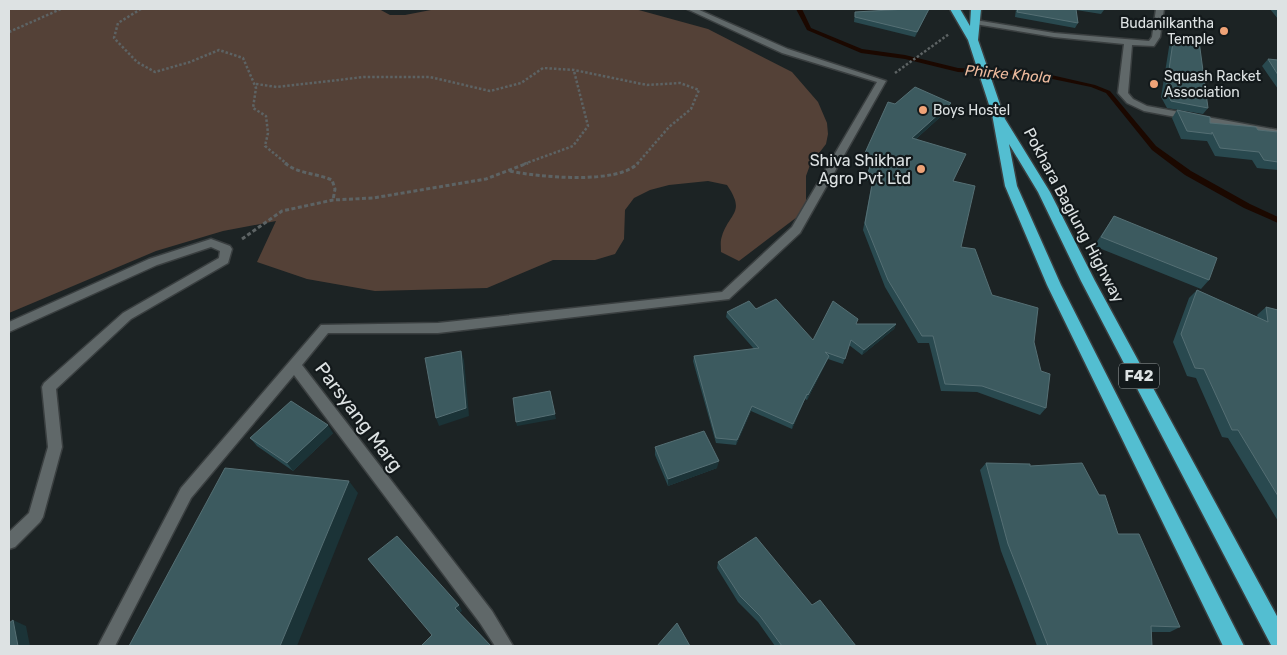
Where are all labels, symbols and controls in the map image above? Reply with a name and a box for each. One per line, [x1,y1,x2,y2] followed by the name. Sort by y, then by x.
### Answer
[1120,15,1214,48] place label: Budanilkantha Temple
[1218,25,1230,37] marker: Budanilkantha Temple
[964,61,1052,87] water label: Phirke Khola
[1164,68,1262,101] place label: Squash Racket Association
[1148,78,1160,90] marker: Squash Racket Association
[933,102,1010,119] place label: Boys Hostel
[917,104,929,116] marker: Boys Hostel
[1020,124,1128,306] street label: Pokhara Baglung Highway
[810,151,911,188] place label: Shiva Shikhar Agro Pvt Ltd
[915,163,927,175] marker: Shiva Shikhar Agro Pvt Ltd
[310,358,408,476] street label: Parsyang Marg
[1119,364,1159,388] road number: F42

